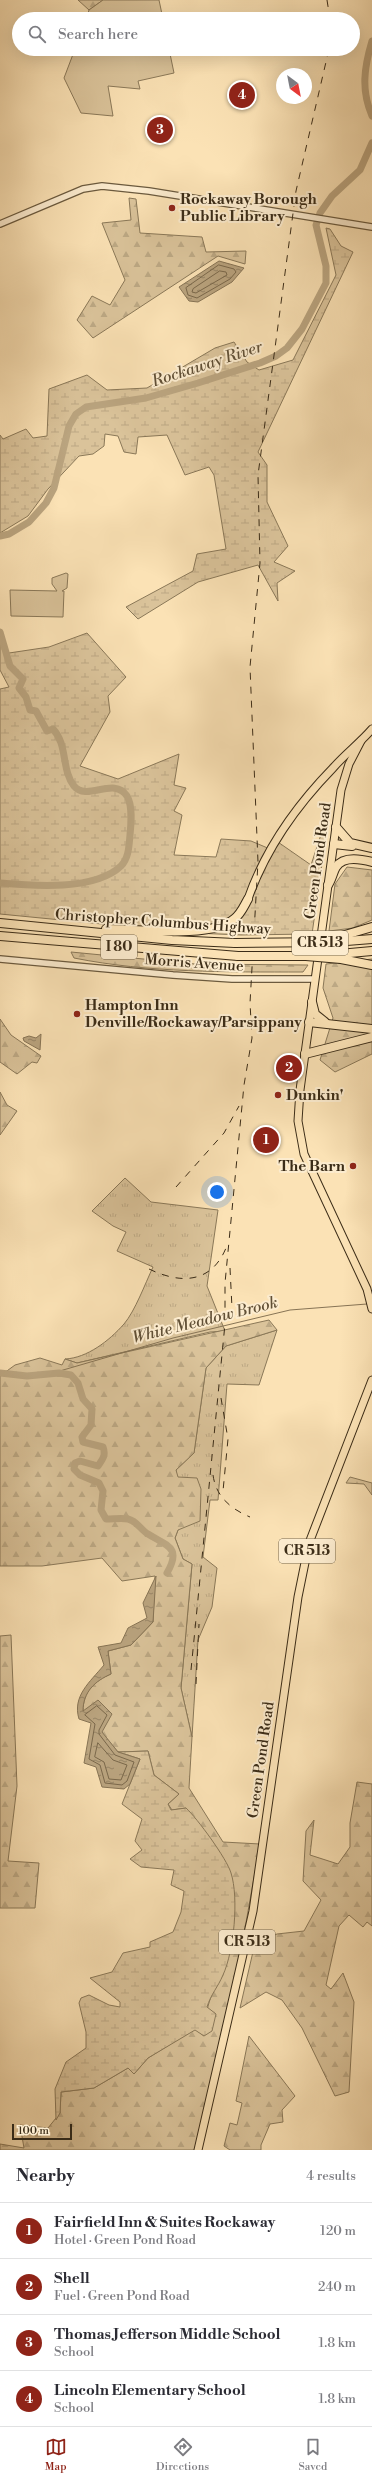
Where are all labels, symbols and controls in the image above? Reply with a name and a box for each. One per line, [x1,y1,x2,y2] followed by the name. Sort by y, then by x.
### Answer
[12,12,360,56] search box
[26,23,48,45] icon: search
[58,25,138,44] text: Search here
[276,68,312,104] north arrow
[229,80,255,110] pin: 4
[147,115,173,145] pin: 3
[180,190,317,226] place label: Rockaway Borough Public Library
[167,203,177,213] marker: Rockaway Borough Public Library
[148,336,266,392] water label: Rockaway River
[300,801,336,921] street label: Green Pond Road
[54,905,272,939] street label: Christopher Columbus Highway
[292,931,348,955] road number: CR 513
[101,935,137,959] road number: I 80
[144,950,244,976] street label: Morris Avenue
[85,996,302,1032] place label: Hampton Inn Denville/Rockaway/Parsippany
[72,1009,82,1019] marker: Hampton Inn Denville/Rockaway/Parsippany
[276,1053,302,1083] pin: 2
[286,1086,344,1105] place label: Dunkin'
[273,1090,283,1100] marker: Dunkin'
[253,1125,279,1155] pin: 1
[278,1157,346,1176] place label: The Barn
[348,1161,358,1171] marker: The Barn
[207,1182,227,1202] your location
[130,1292,280,1348] water label: White Meadow Brook
[279,1539,335,1563] road number: CR 513
[243,1700,279,1820] street label: Green Pond Road
[219,1930,275,1954] road number: CR 513
[12,2122,72,2141] scale bar
[18,2124,49,2138] text: 100 m
[16,2165,75,2187] text: Nearby
[306,2168,356,2184] text: 4 results
[54,2213,275,2232] text: Fairfield Inn & Suites Rockaway
[26,2223,32,2239] text: 1
[320,2223,356,2239] text: 120 m
[54,2232,196,2248] text: Hotel · Green Pond Road
[54,2269,90,2288] text: Shell
[25,2279,33,2295] text: 2
[318,2279,356,2295] text: 240 m
[54,2288,190,2304] text: Fuel · Green Pond Road
[54,2325,281,2344] text: Thomas Jefferson Middle School
[25,2335,33,2351] text: 3
[318,2335,356,2351] text: 1.8 km
[54,2344,94,2360] text: School
[54,2381,246,2400] text: Lincoln Elementary School
[25,2391,33,2407] text: 4
[318,2391,356,2407] text: 1.8 km
[54,2400,94,2416] text: School
[45,2436,67,2474] tab: Map
[156,2436,209,2474] tab: Directions
[298,2436,327,2474] tab: Saved

